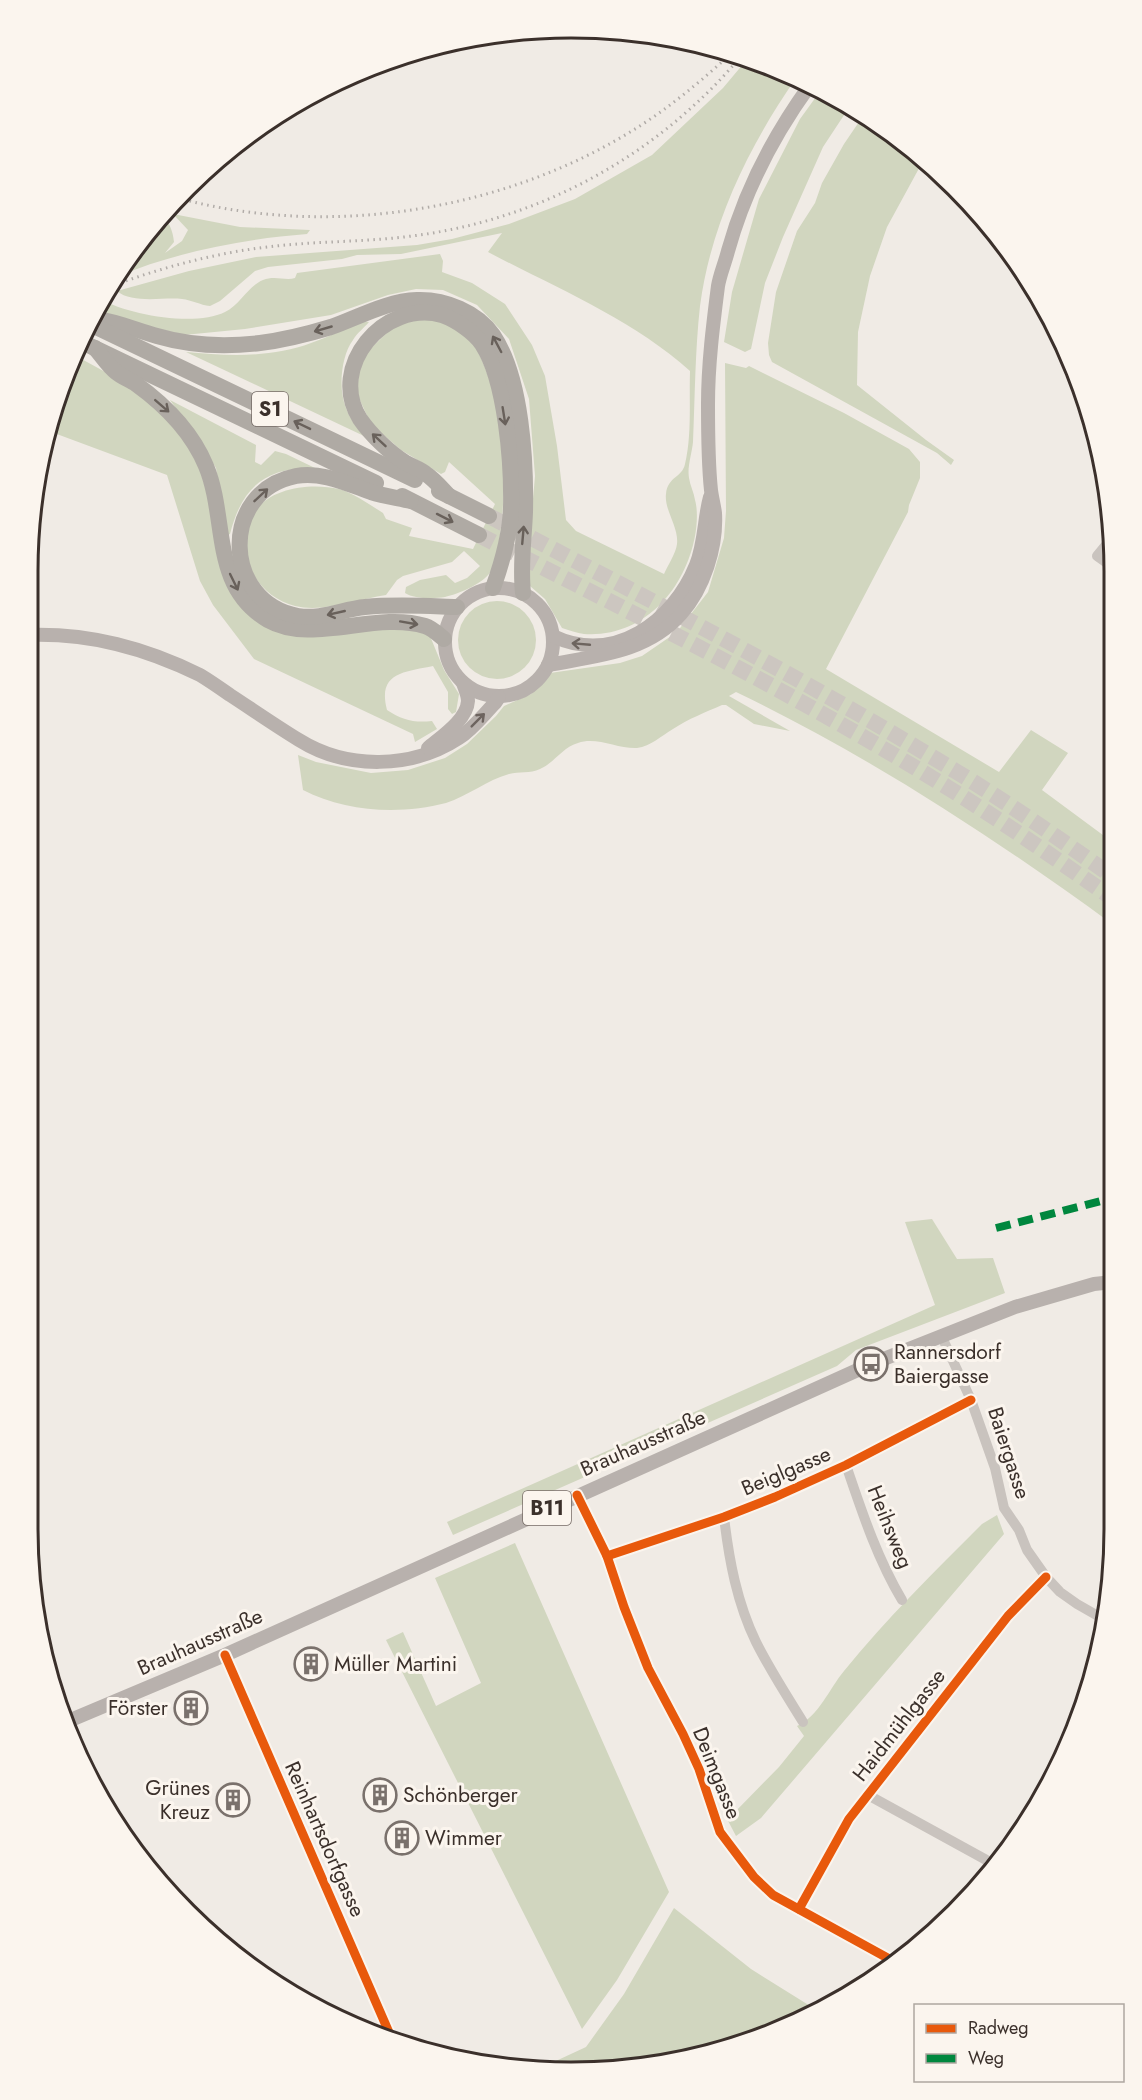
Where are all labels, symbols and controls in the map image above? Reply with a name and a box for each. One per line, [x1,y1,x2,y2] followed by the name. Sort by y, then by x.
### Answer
[314,324,333,335] one-way arrow
[491,335,502,353] one-way arrow
[252,392,288,426] road number: S1
[154,399,169,413] one-way arrow
[499,405,510,425] one-way arrow
[293,418,311,430] one-way arrow
[372,433,387,447] one-way arrow
[253,489,268,503] one-way arrow
[436,512,454,524] one-way arrow
[518,525,529,545] one-way arrow
[228,573,240,590] one-way arrow
[327,608,346,620] one-way arrow
[398,618,418,629] one-way arrow
[571,638,591,649] one-way arrow
[471,712,486,727] one-way arrow
[894,1337,1002,1391] place label: Rannersdorf Baiergasse
[853,1346,889,1382] bus stop icon: Rannersdorf Baiergasse
[576,1402,711,1484] street label: Brauhausstraße
[980,1403,1038,1503] street label: Baiergasse
[737,1439,836,1503] street label: Beiglgasse
[860,1481,920,1573] street label: Heihsweg
[523,1491,571,1525] road number: B11
[133,1601,268,1683] street label: Brauhausstraße
[293,1646,329,1682] building icon: Müller Martini
[334,1649,457,1679] place label: Müller Martini
[845,1662,953,1788] street label: Haidmühlgasse
[173,1690,209,1726] building icon: Förster
[108,1693,169,1723] place label: Förster
[685,1723,749,1824] street label: Deimgasse
[277,1756,373,1922] street label: Reinhartsdorfgasse
[145,1773,210,1827] place label: Grünes Kreuz
[362,1777,398,1813] building icon: Schönberger
[403,1780,519,1810] place label: Schönberger
[215,1782,251,1818] building icon: Grünes Kreuz
[384,1820,420,1856] building icon: Wimmer
[425,1823,503,1853] place label: Wimmer
[914,2004,1124,2082] legend
[968,2015,1029,2041] text: Radweg
[968,2045,1004,2071] text: Weg

